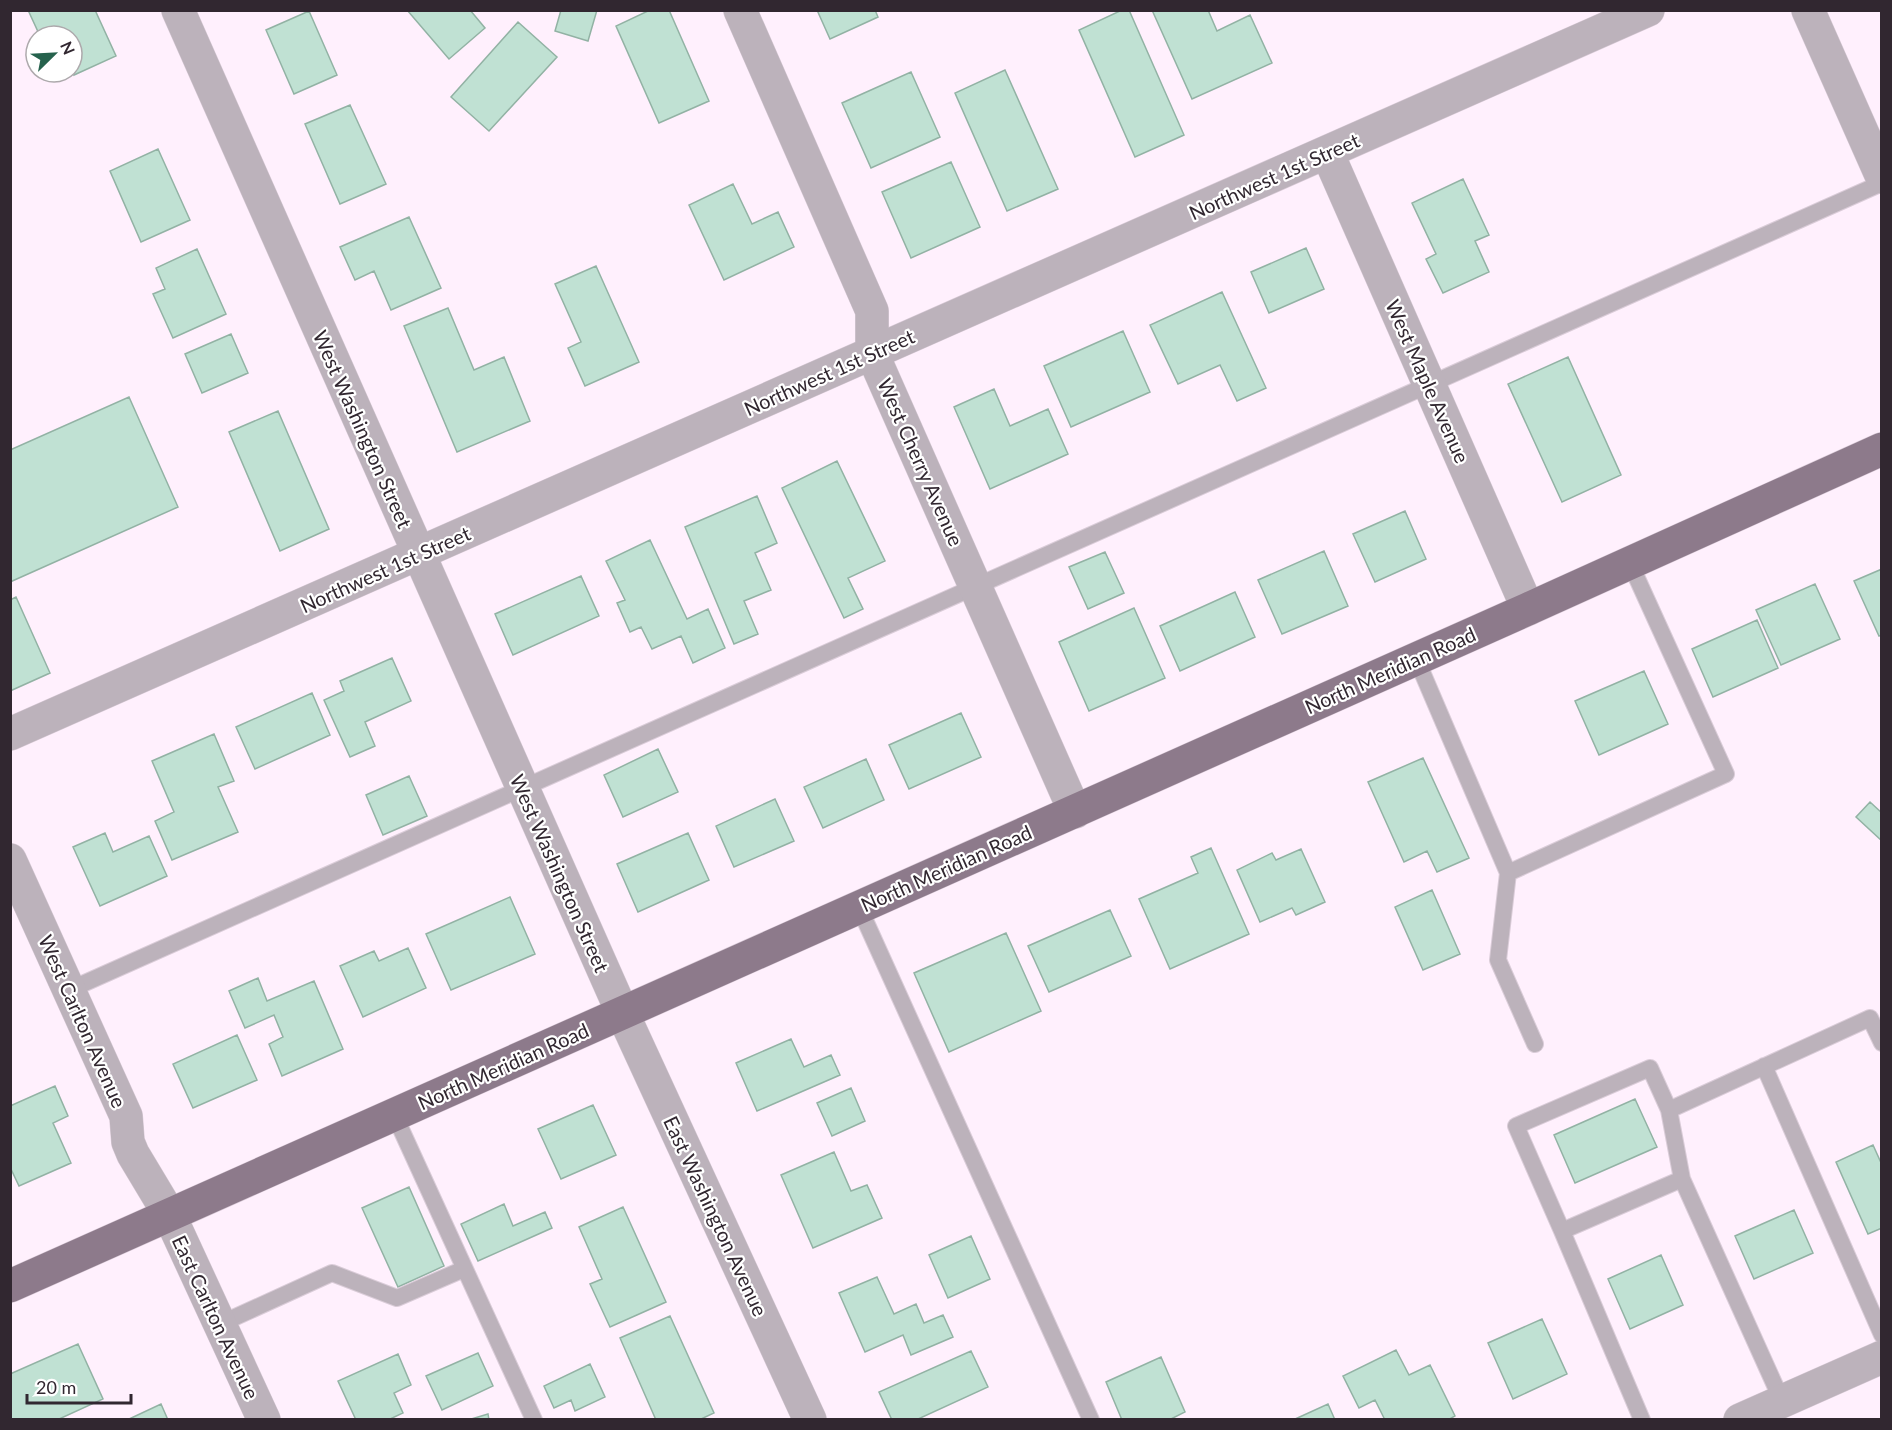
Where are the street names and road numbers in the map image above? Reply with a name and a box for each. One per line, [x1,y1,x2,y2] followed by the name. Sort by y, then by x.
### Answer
[1185,128,1363,224] street label: Northwest 1st Street
[1381,296,1475,466] street label: West Maple Avenue
[740,324,918,420] street label: Northwest 1st Street
[309,326,417,532] street label: West Washington Street
[873,374,969,550] street label: West Cherry Avenue
[296,521,474,617] street label: Northwest 1st Street
[1301,622,1479,718] street label: North Meridian Road
[506,770,614,976] street label: West Washington Street
[857,820,1035,916] street label: North Meridian Road
[34,931,132,1111] street label: West Carlton Avenue
[414,1018,592,1114] street label: North Meridian Road
[659,1112,773,1320] street label: East Washington Avenue
[168,1231,264,1403] street label: East Carlton Avenue

